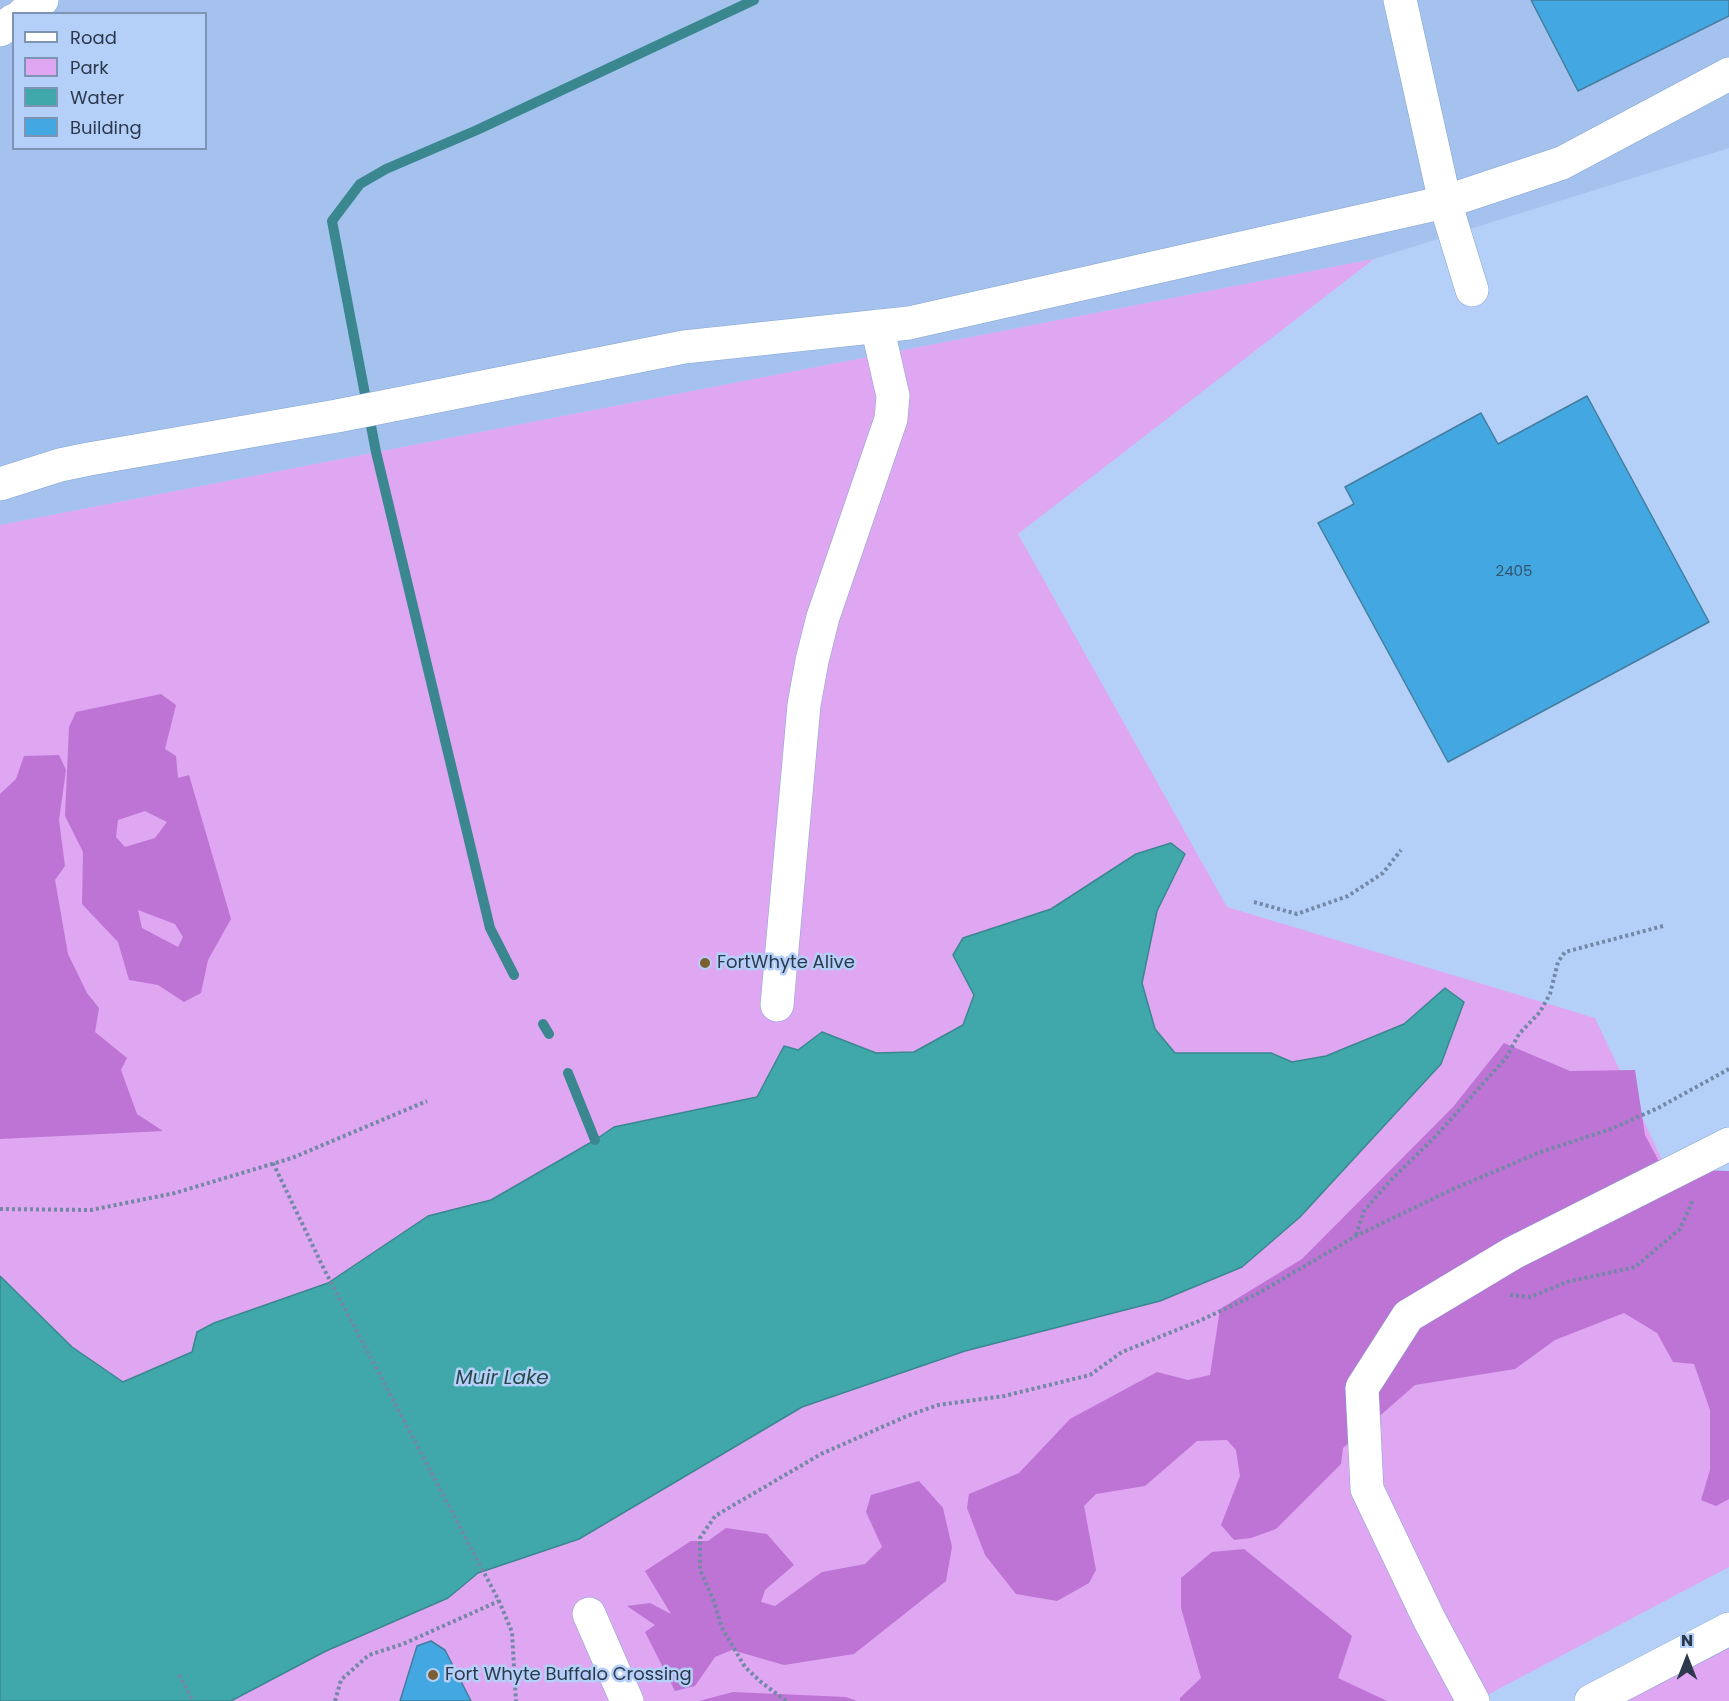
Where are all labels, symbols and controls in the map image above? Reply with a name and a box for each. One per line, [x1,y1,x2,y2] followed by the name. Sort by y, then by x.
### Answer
[12,12,207,150] legend
[70,25,117,50] text: Road
[70,55,109,80] text: Park
[70,85,124,110] text: Water
[70,115,142,140] text: Building
[1496,563,1532,581] house number: 2405
[717,952,855,974] place label: FortWhyte Alive
[698,956,712,970] marker: FortWhyte Alive
[455,1367,549,1391] water label: Muir Lake
[1657,1629,1717,1689] north arrow
[1681,1629,1693,1652] text: N
[445,1664,692,1686] place label: Fort Whyte Buffalo Crossing
[426,1668,440,1682] marker: Fort Whyte Buffalo Crossing

